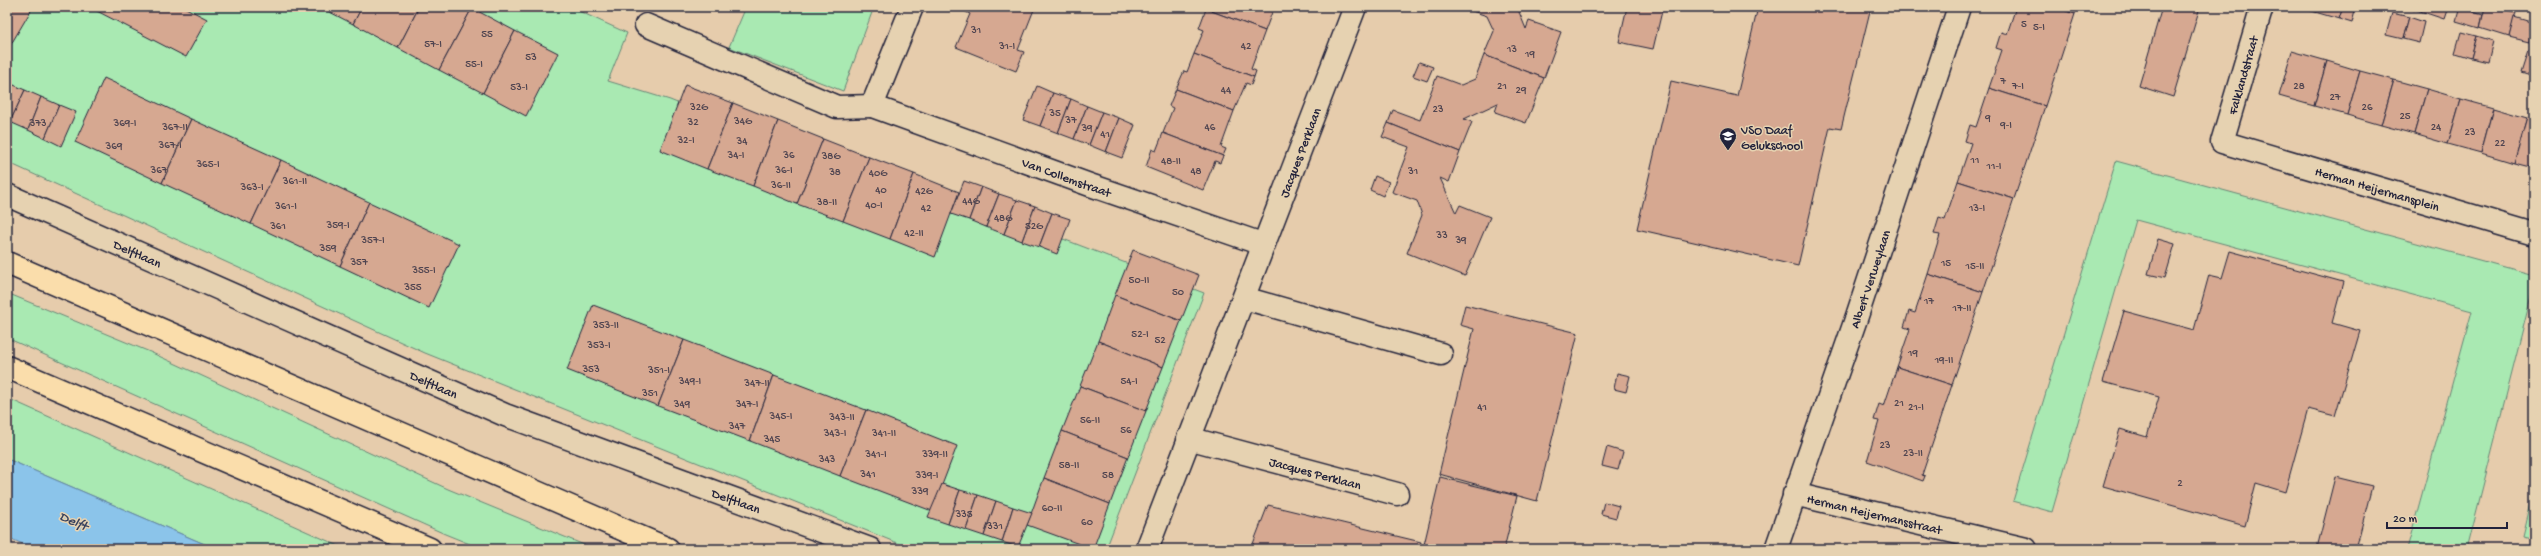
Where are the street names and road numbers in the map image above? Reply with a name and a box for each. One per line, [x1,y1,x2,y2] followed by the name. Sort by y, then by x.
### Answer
[2226,33,2263,118] street label: Falklandstraat
[1278,105,1326,200] street label: Jacques Perklaan
[1018,156,1114,202] street label: Van Collemstraat
[2313,165,2442,216] street label: Herman Heijermansplein
[1848,228,1895,331] street label: Albert Verweylaan
[110,238,164,273] street label: Delftlaan
[406,368,460,403] street label: Delftlaan
[1267,455,1363,494] street label: Jacques Perklaan
[708,486,763,518] street label: Delftlaan
[1805,492,1945,539] street label: Herman Heijermansstraat

